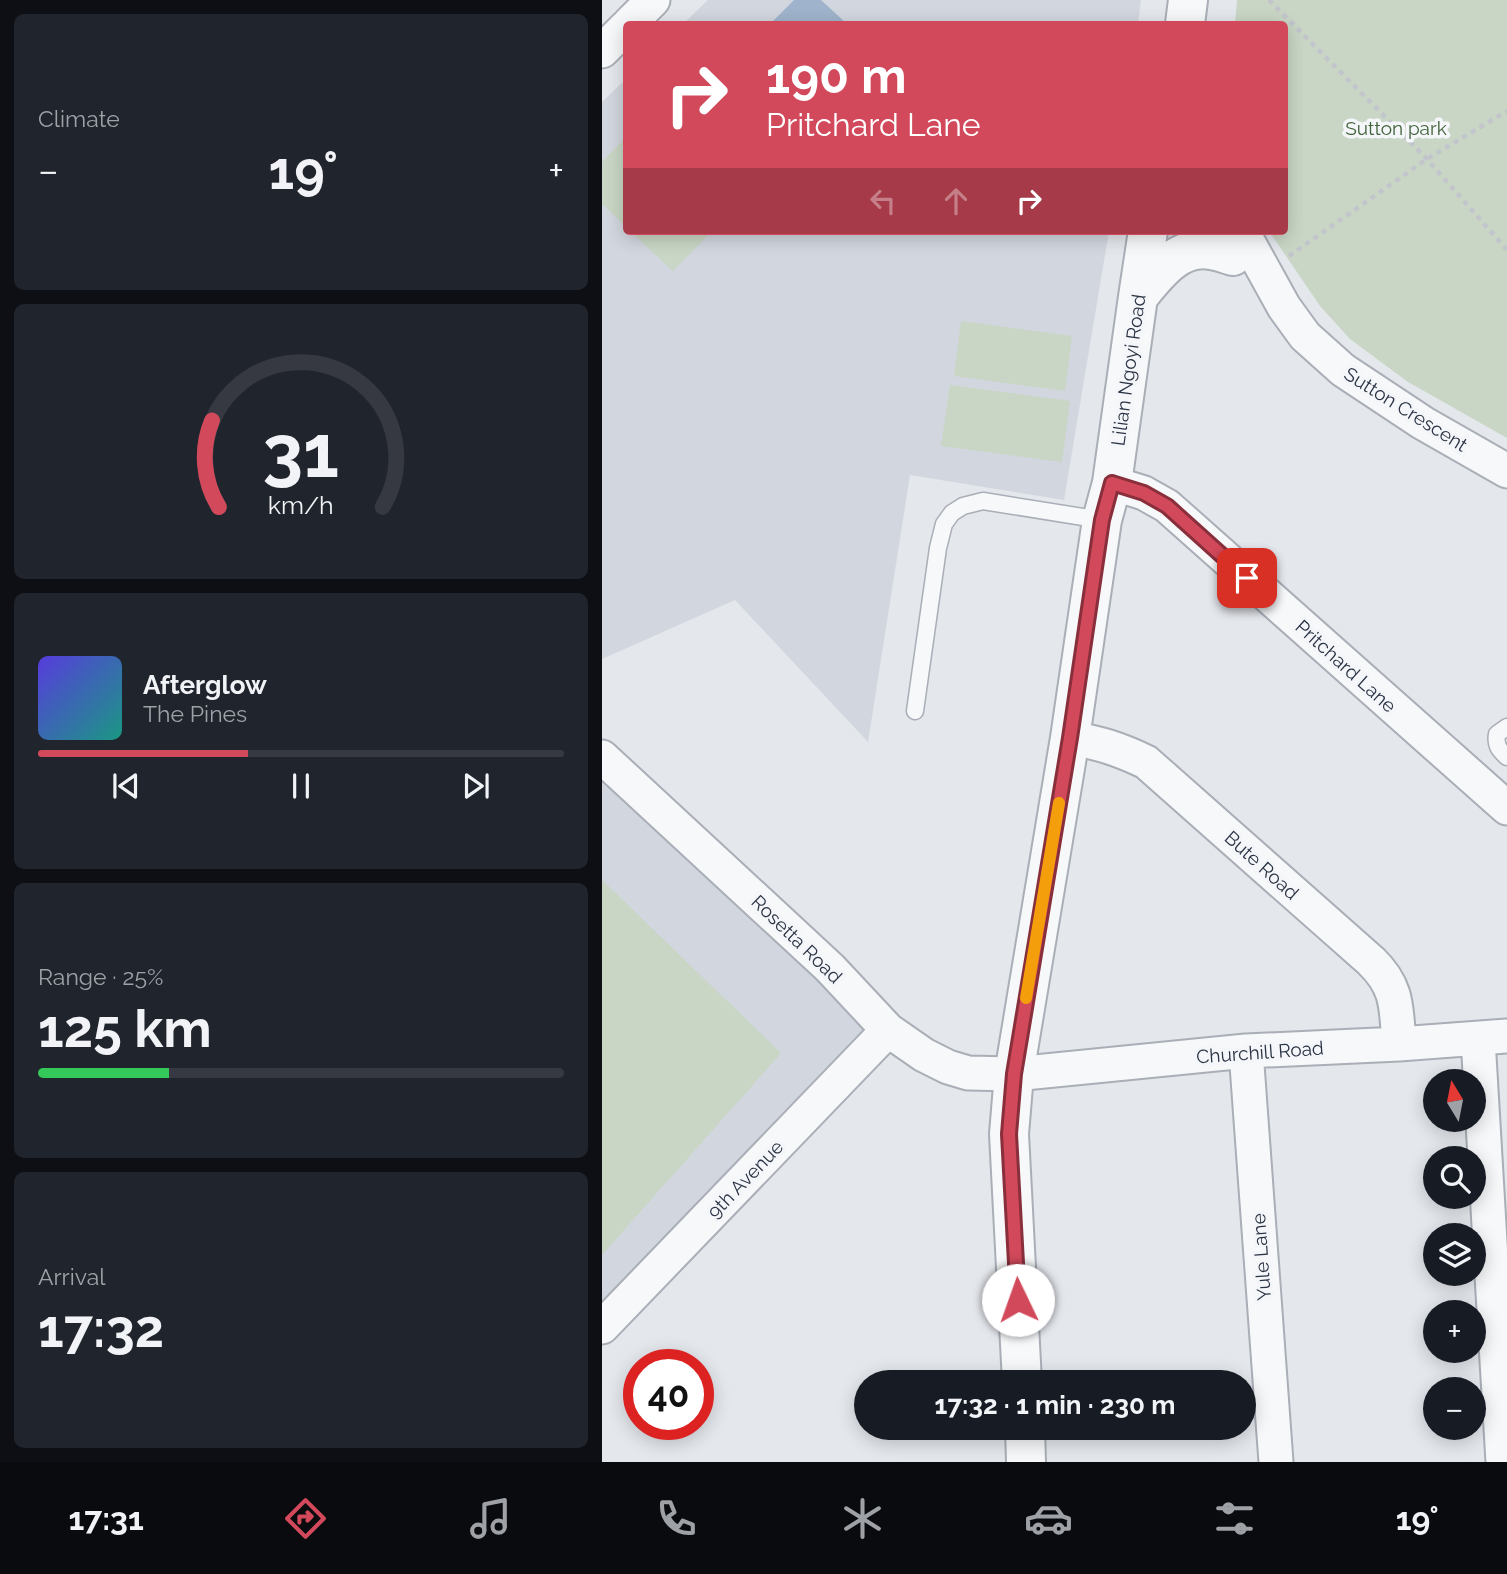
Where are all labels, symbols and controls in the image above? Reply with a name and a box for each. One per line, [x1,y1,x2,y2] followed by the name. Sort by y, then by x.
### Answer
[766,47,907,104] text: 190 m
[651,49,742,140] icon: right
[38,105,120,132] text: Climate
[766,106,981,143] text: Pritchard Lane
[1345,117,1447,139] park label: Sutton park
[269,140,338,201] text: 19°
[38,148,58,193] text: −
[548,148,564,193] text: +
[864,182,902,220] icon: left
[937,182,975,220] icon: ahead
[1010,182,1048,220] icon: right
[1106,293,1150,447] street label: Lilian Ngoyi Road
[1340,362,1472,456] street label: Sutton Crescent
[263,410,339,495] text: 31
[268,490,334,520] text: km/h
[1217,548,1277,608] pin
[1228,559,1266,597] icon: arrive
[1291,615,1401,717] street label: Pritchard Lane
[143,670,267,700] text: Afterglow
[143,700,247,727] text: The Pines
[107,767,145,805] icon: previous
[282,767,320,805] icon: pause
[457,767,495,805] icon: next
[1221,826,1303,904] street label: Bute Road
[747,890,847,988] street label: Rosetta Road
[38,963,164,990] text: Range · 25%
[38,998,212,1059] text: 125 km
[1196,1037,1324,1067] street label: Churchill Road
[1423,1069,1486,1132] north arrow
[1423,1069,1486,1440] map controls
[703,1136,787,1222] street label: 9th Avenue
[1423,1146,1486,1209] button: search
[1247,1213,1275,1301] street label: Yule Lane
[1423,1223,1486,1286] button: layers
[38,1263,105,1290] text: Arrival
[981,1263,1055,1337] position arrow
[38,1298,164,1359] text: 17:32
[1423,1300,1486,1363] button: +
[623,1349,714,1440] speed limit sign: 40
[1423,1377,1486,1440] button: −
[935,1390,1175,1420] text: 17:32 · 1 min · 230 m
[281,1494,330,1543] icon: directions
[466,1494,515,1543] icon: music
[652,1494,701,1543] icon: phone
[838,1494,887,1543] icon: climate
[1024,1494,1073,1543] icon: car
[1210,1494,1259,1543] icon: filters
[68,1500,144,1537] text: 17:31
[1396,1500,1439,1537] text: 19°

